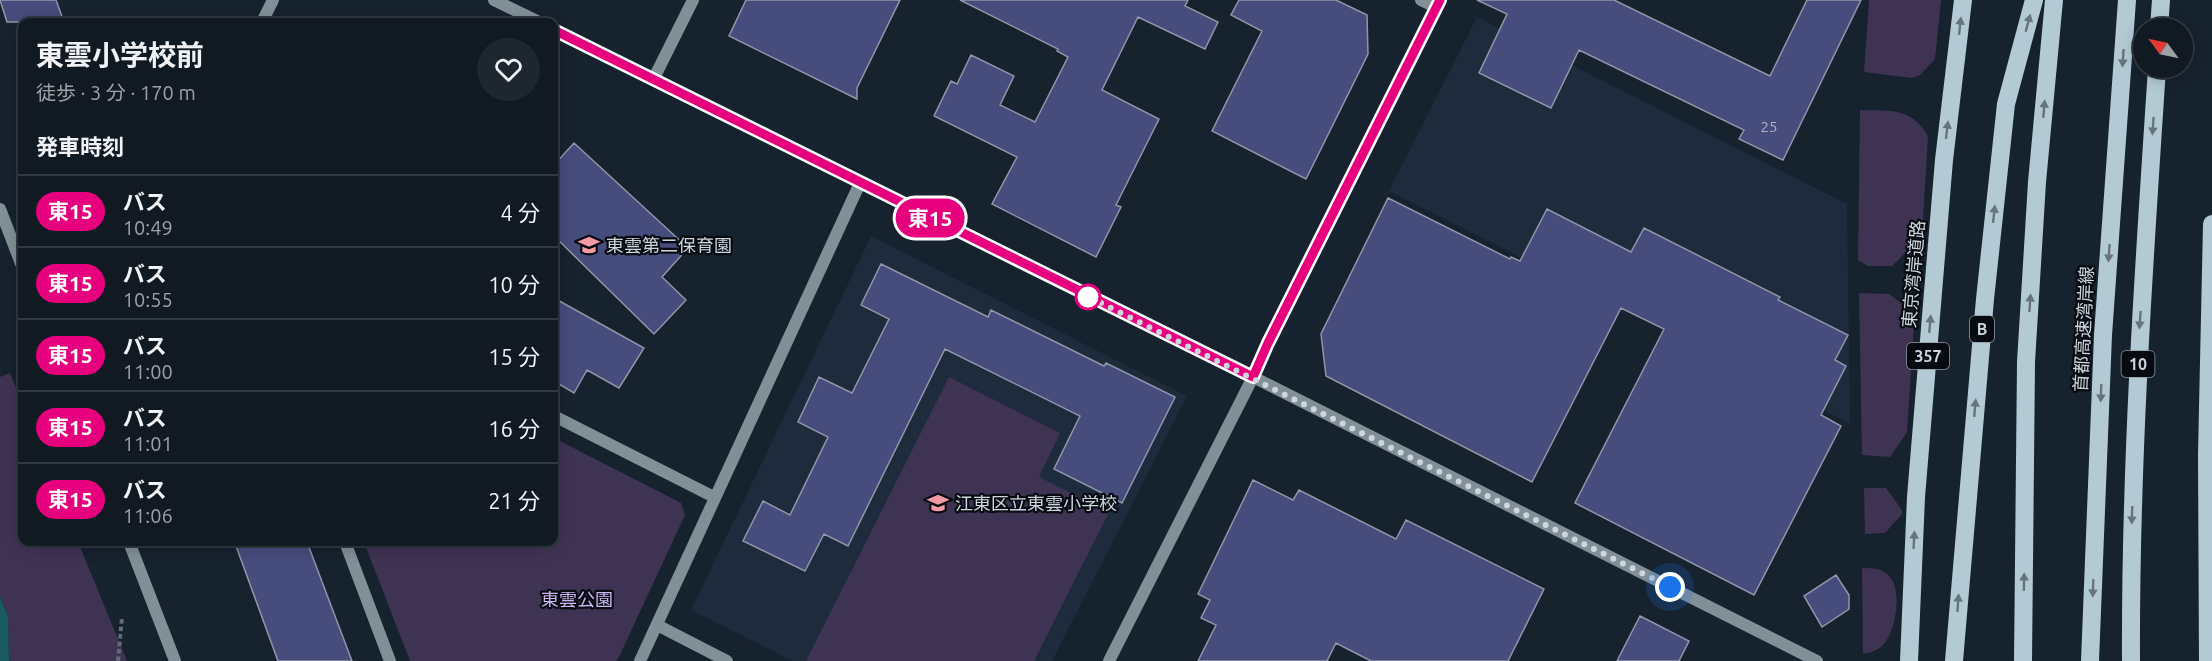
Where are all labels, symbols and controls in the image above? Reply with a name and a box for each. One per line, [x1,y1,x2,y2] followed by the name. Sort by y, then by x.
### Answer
[2023,14,2033,32] one-way arrow
[1955,17,1965,36] one-way arrow
[2133,18,2193,78] north arrow
[2133,18,2193,78] map controls
[477,38,540,101] button: heart
[36,39,204,70] text: 東雲小学校前
[2118,49,2128,68] one-way arrow
[36,81,196,104] text: 徒歩 · 3 分 · 170 m
[2039,99,2049,118] one-way arrow
[2148,116,2157,135] one-way arrow
[1761,118,1777,135] house number: 25
[1943,120,1952,139] one-way arrow
[36,134,124,159] text: 発車時刻
[123,189,167,214] text: バス
[896,198,964,238] line badge: 東15
[48,199,93,223] text: 東15
[501,200,540,225] text: 4 分
[1989,205,1999,224] one-way arrow
[908,206,952,230] text: 東15
[123,216,173,239] text: 10:49
[1898,219,1928,329] street label: 東京湾岸道路
[577,233,601,257] school or university icon: 東雲第二保育園
[606,235,732,255] place label: 東雲第二保育園
[2104,243,2114,262] one-way arrow
[123,261,167,286] text: バス
[2070,266,2096,392] street label: 首都高速湾岸線
[48,271,93,295] text: 東15
[488,272,540,297] text: 10 分
[1075,284,1101,310] unlabelled marker
[123,288,173,311] text: 10:55
[2025,294,2035,313] one-way arrow
[2135,311,2145,330] one-way arrow
[1925,315,1935,334] one-way arrow
[1970,316,1994,342] road number: B
[123,333,167,358] text: バス
[48,343,93,367] text: 東15
[1907,343,1949,369] road number: 357
[488,344,540,369] text: 15 分
[2122,351,2154,377] road number: 10
[123,360,173,383] text: 11:00
[2096,384,2105,403] one-way arrow
[1970,399,1980,418] one-way arrow
[123,405,167,430] text: バス
[48,415,93,439] text: 東15
[488,416,540,441] text: 16 分
[123,432,173,455] text: 11:01
[123,477,167,502] text: バス
[48,487,93,511] text: 東15
[488,488,540,513] text: 21 分
[926,491,950,515] school or university icon: 江東区立東雲小学校
[955,493,1117,513] place label: 江東区立東雲小学校
[123,504,173,527] text: 11:06
[2128,506,2137,525] one-way arrow
[1910,530,1919,549] one-way arrow
[1655,572,1685,602] your location
[2019,572,2029,591] one-way arrow
[2088,579,2097,598] one-way arrow
[541,589,613,609] park label: 東雲公園
[1953,593,1963,612] one-way arrow

